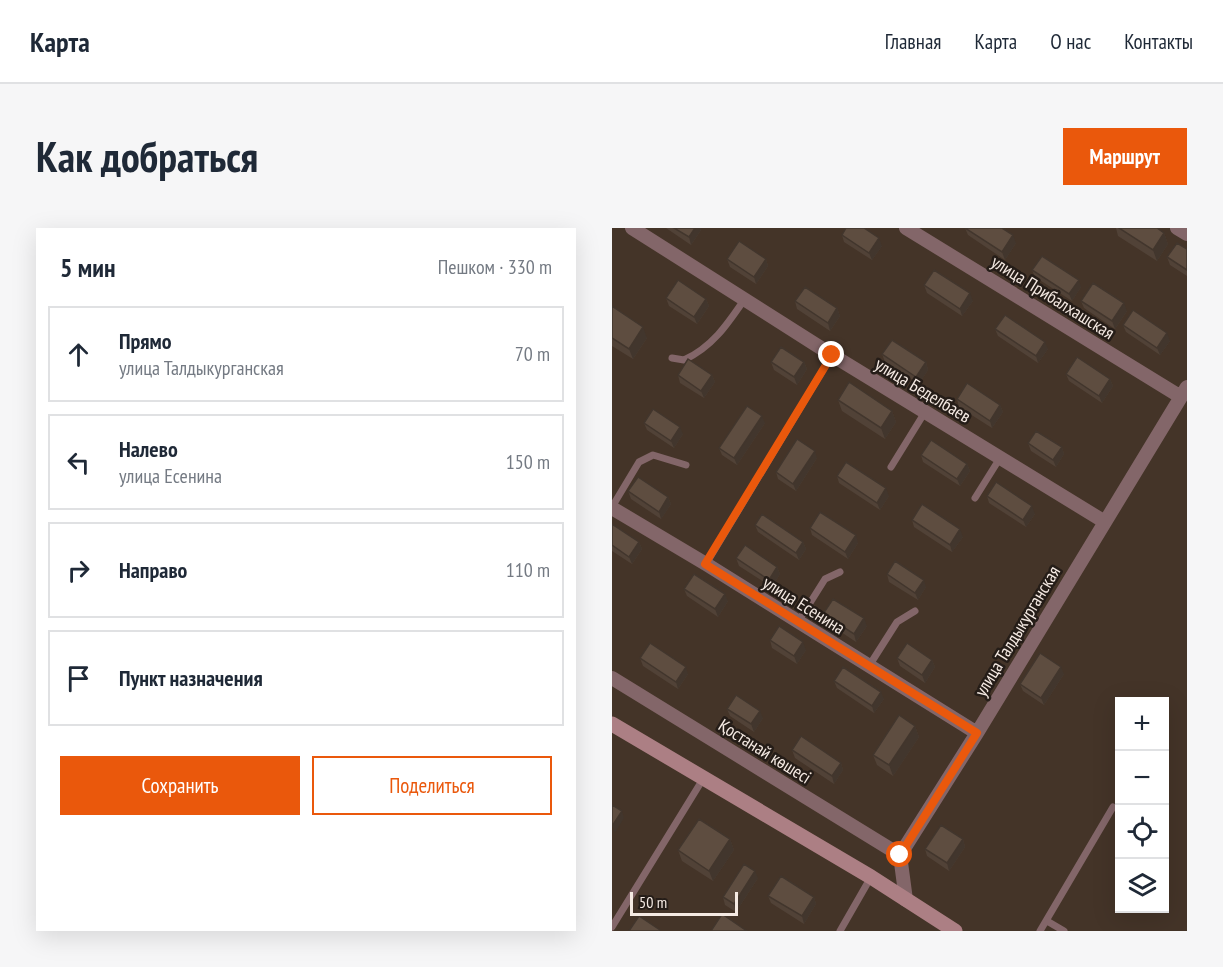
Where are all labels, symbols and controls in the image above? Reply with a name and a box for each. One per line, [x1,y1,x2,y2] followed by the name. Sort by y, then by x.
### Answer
[30,23,90,60] text: Карта
[885,28,941,55] text: Главная
[974,28,1017,55] text: Карта
[1050,28,1091,55] text: О нас
[1124,28,1193,55] text: Контакты
[1063,128,1187,185] button: Маршрут
[36,129,258,184] text: Как добраться
[987,250,1119,344] street label: улица Прибалхашская
[60,251,115,284] text: 5 мин
[438,254,552,280] text: Пешком · 330 m
[119,327,172,355] text: Прямо
[62,338,95,371] icon: ahead
[515,341,550,367] text: 70 m
[818,341,844,367] route end
[871,352,975,428] street label: улица Беделбаев
[119,355,284,381] text: улица Талдыкурганская
[119,435,178,463] text: Налево
[62,446,95,479] icon: left
[506,449,550,475] text: 150 m
[119,463,222,489] text: улица Есенина
[62,554,95,587] icon: right
[119,556,187,584] text: Направо
[506,557,550,583] text: 110 m
[969,562,1065,700] street label: улица Талдыкурганская
[759,571,849,639] street label: улица Есенина
[62,662,95,695] icon: arrive
[119,664,263,692] text: Пункт назначения
[1115,697,1169,913] map controls
[1115,697,1169,751] button: +
[714,713,816,789] street label: Қостанай көшесі
[1115,751,1169,805] button: −
[60,756,300,815] button: Сохранить
[312,756,552,815] button: Поделиться
[1115,805,1169,859] button: locate
[886,841,912,867] route start
[1115,859,1169,913] button: layers
[630,889,738,916] scale bar
[639,892,667,912] text: 50 m

